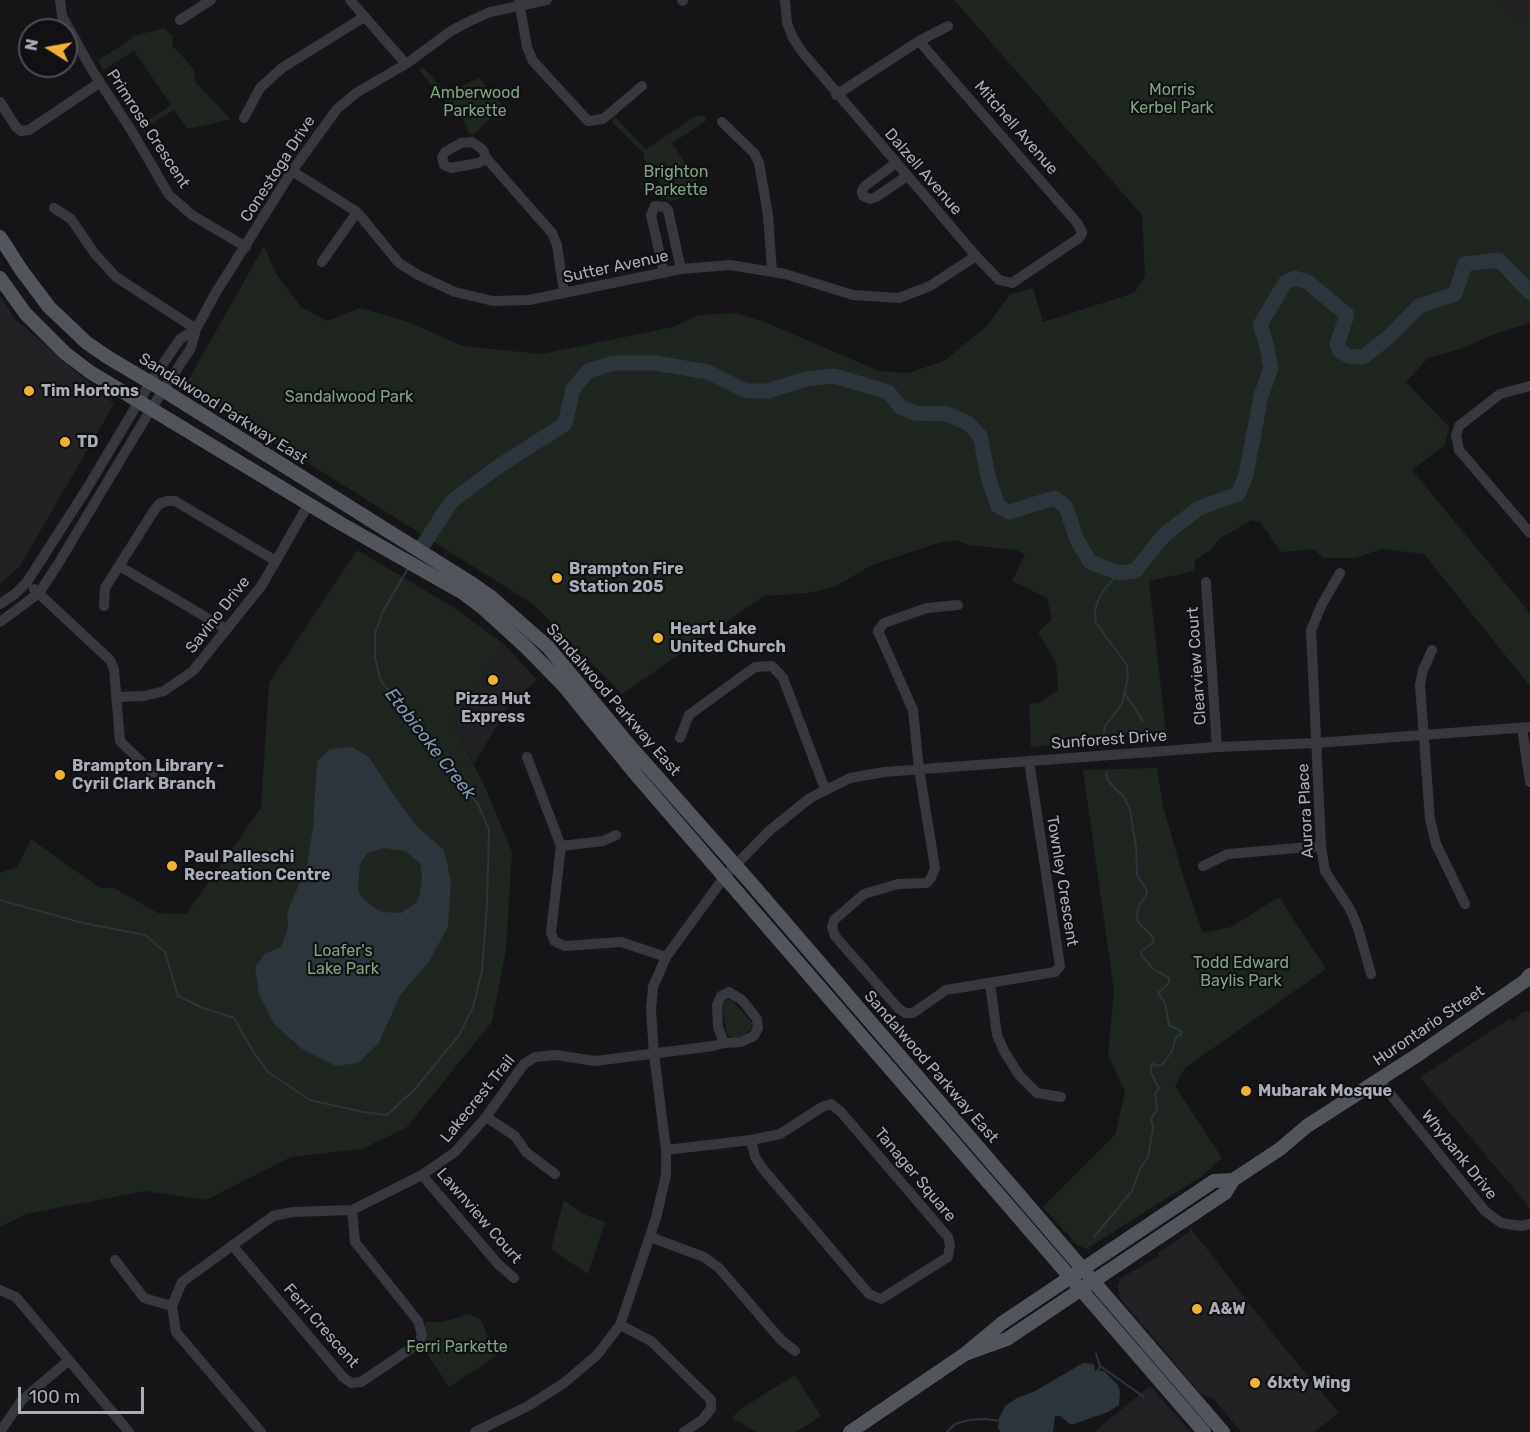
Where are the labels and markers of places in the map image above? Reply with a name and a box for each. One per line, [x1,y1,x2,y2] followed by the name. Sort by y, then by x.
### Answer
[41,381,139,401] place label: Tim Hortons
[22,384,36,398] marker: Tim Hortons
[77,432,99,452] place label: TD
[58,435,72,449] marker: TD
[569,559,684,597] place label: Brampton Fire Station 205
[550,571,564,585] marker: Brampton Fire Station 205
[670,619,786,657] place label: Heart Lake United Church
[651,631,665,645] marker: Heart Lake United Church
[486,673,500,687] marker: Pizza Hut Express
[455,689,531,727] place label: Pizza Hut Express
[72,756,224,794] place label: Brampton Library - Cyril Clark Branch
[53,768,67,782] marker: Brampton Library - Cyril Clark Branch
[184,847,331,885] place label: Paul Palleschi Recreation Centre
[165,859,179,873] marker: Paul Palleschi Recreation Centre
[1258,1081,1392,1101] place label: Mubarak Mosque
[1239,1084,1253,1098] marker: Mubarak Mosque
[1209,1299,1246,1319] place label: A&W
[1190,1302,1204,1316] marker: A&W
[1267,1373,1351,1393] place label: 6Ixty Wing
[1248,1376,1262,1390] marker: 6Ixty Wing

